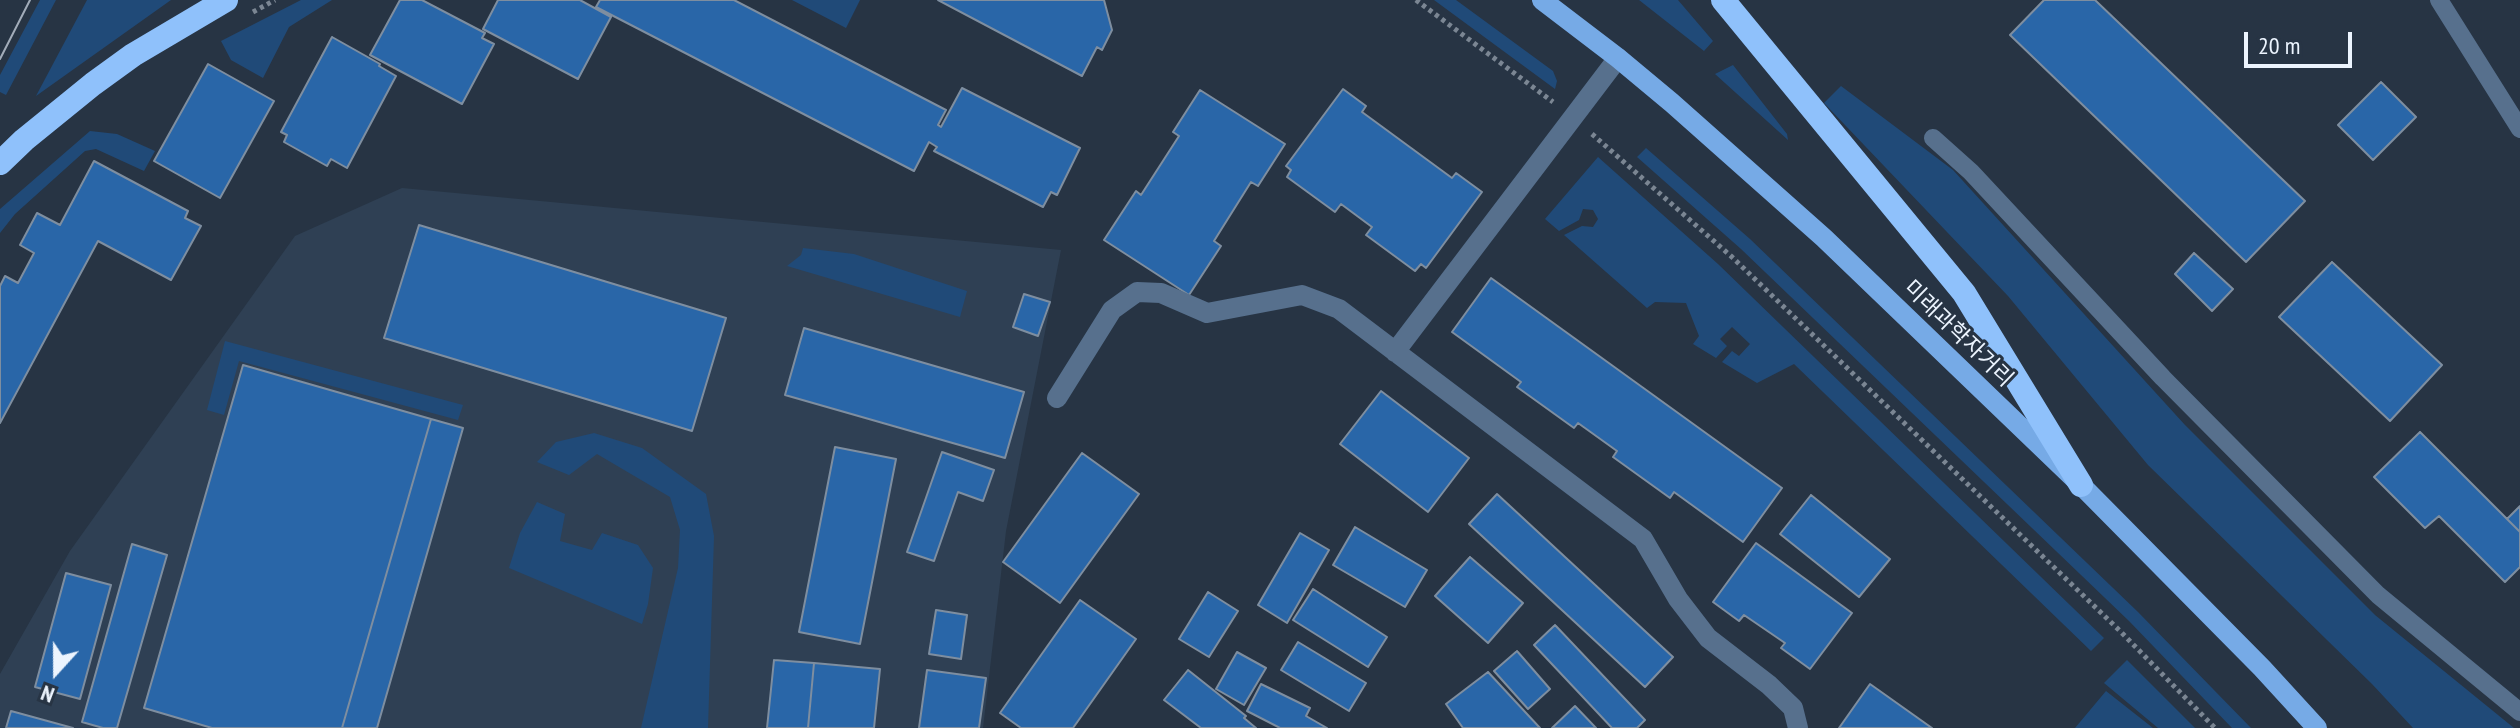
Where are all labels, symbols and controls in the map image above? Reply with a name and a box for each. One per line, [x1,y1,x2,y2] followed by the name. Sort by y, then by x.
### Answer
[2248,16,2356,66] scale bar
[2258,30,2300,61] text: 20 m
[1898,275,2018,393] street label: 미래과학자거리
[16,632,96,712] north arrow
[37,679,58,710] text: N

